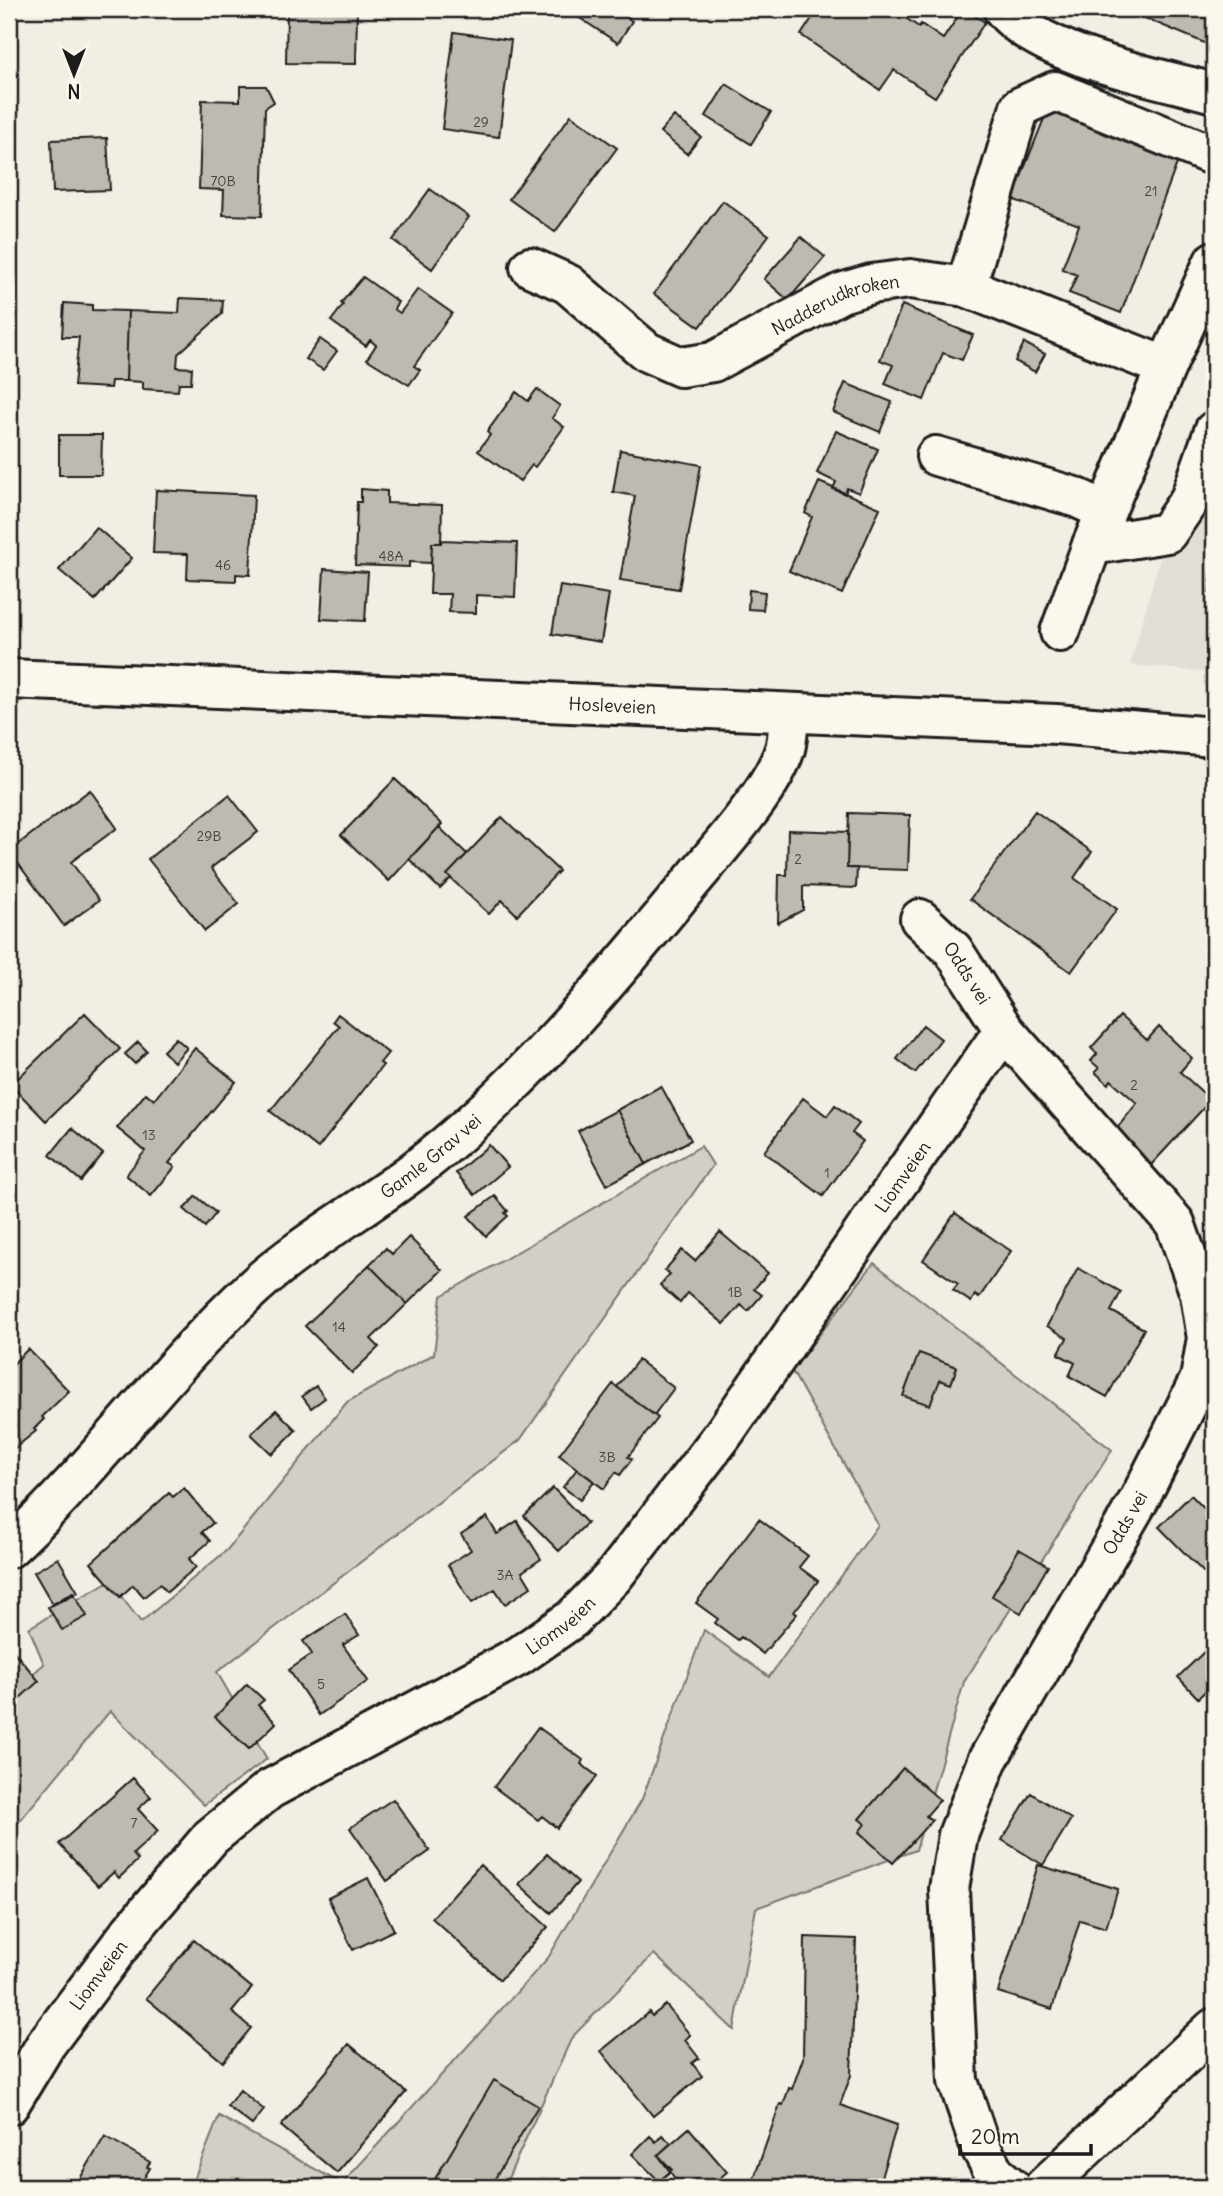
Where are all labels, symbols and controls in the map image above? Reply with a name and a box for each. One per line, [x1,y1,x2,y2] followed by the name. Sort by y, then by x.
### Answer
[38,38,108,108] north arrow
[67,79,81,103] text: N
[473,113,489,131] house number: 29
[210,172,236,190] house number: 70B
[1144,182,1158,200] house number: 21
[767,269,901,340] street label: Nadderudkroken
[378,547,404,565] house number: 48A
[215,556,231,574] house number: 46
[568,692,657,718] street label: Hosleveien
[197,827,221,845] house number: 29B
[794,850,802,868] house number: 2
[939,936,996,1008] street label: Odds vei
[1130,1076,1138,1094] house number: 2
[375,1109,486,1203] street label: Gamle Grav vei
[142,1126,156,1144] house number: 13
[869,1136,935,1217] street label: Liomveien
[824,1164,830,1182] house number: 1
[728,1283,742,1301] house number: 1B
[332,1318,346,1336] house number: 14
[598,1448,616,1466] house number: 3B
[1098,1487,1152,1559] street label: Odds vei
[497,1566,513,1584] house number: 3A
[521,1591,600,1660] street label: Liomveien
[317,1675,325,1693] house number: 5
[131,1814,138,1832] house number: 7
[64,1935,132,2015] street label: Liomveien
[960,2112,1092,2156] scale bar
[971,2123,1020,2150] text: 20 m

